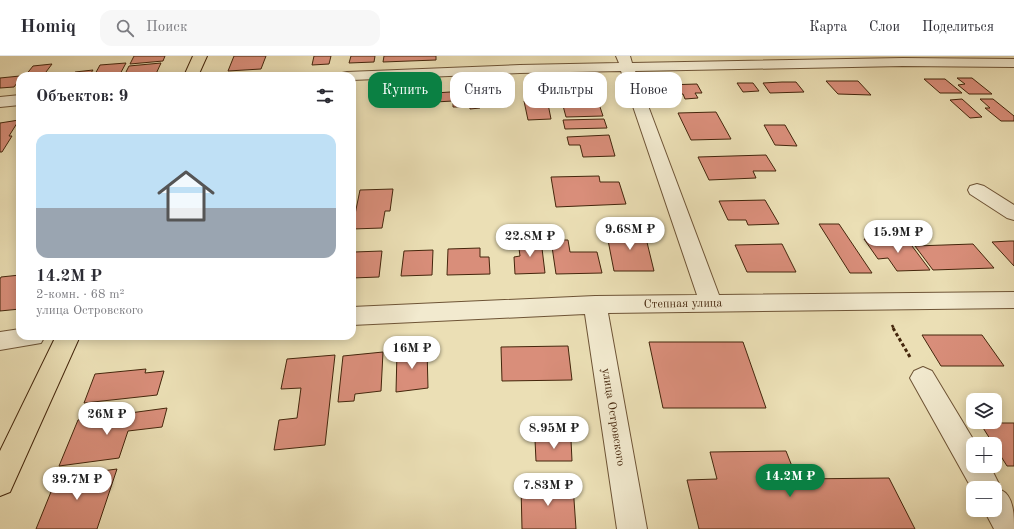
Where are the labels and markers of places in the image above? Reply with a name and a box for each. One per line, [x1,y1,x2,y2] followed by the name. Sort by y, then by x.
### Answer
[593,217,667,251] pin: 9.68M ₽
[861,220,935,254] pin: 15.9M ₽
[493,224,567,258] pin: 22.8M ₽
[384,336,440,370] pin: 16M ₽
[79,402,135,436] pin: 26M ₽
[517,416,591,450] pin: 8.95M ₽
[753,464,827,498] pin: 14.2M ₽
[40,467,114,501] pin: 39.7M ₽
[511,473,585,507] pin: 7.83M ₽

